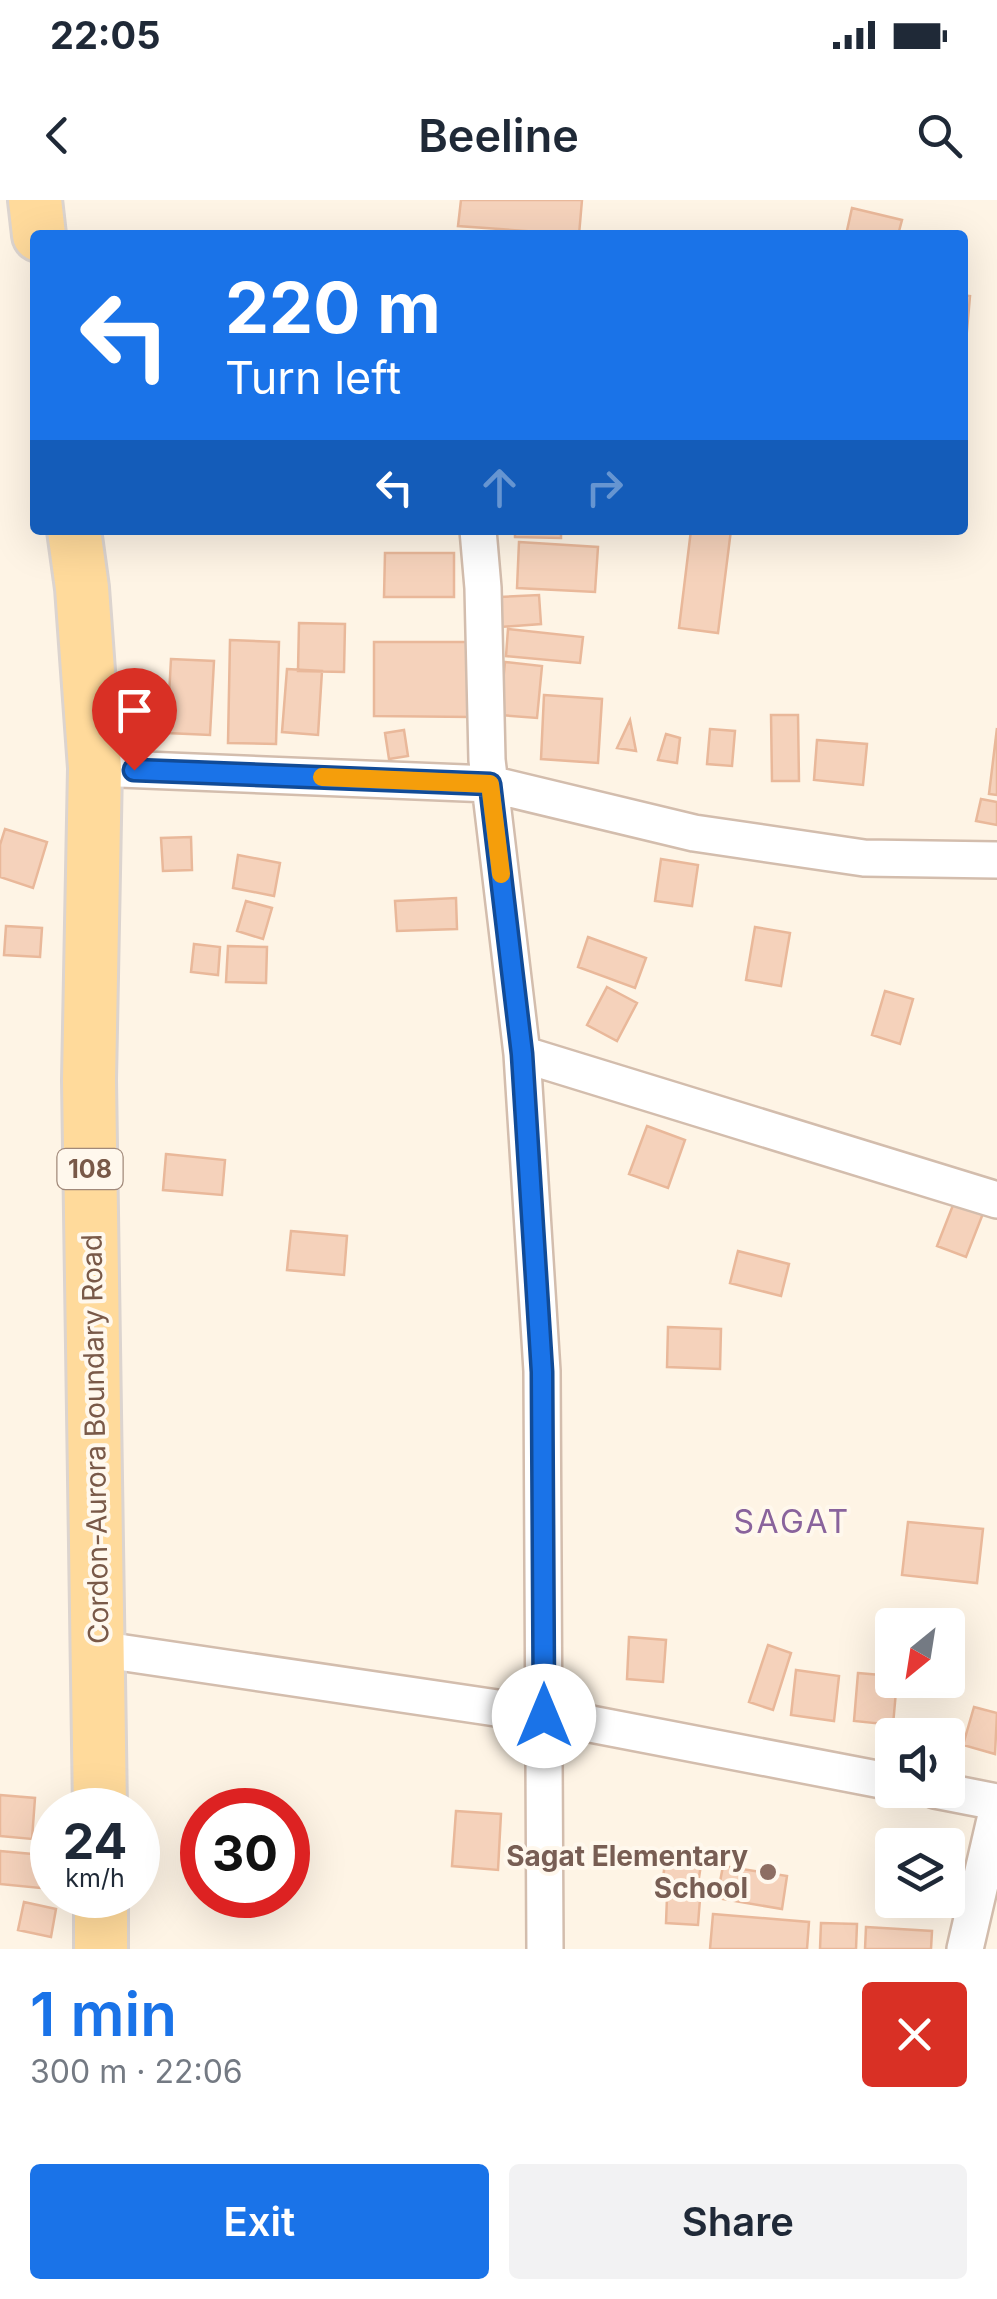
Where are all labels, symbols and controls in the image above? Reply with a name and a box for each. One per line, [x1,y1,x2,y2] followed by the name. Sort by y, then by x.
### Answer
[50,12,160,58] text: 22:05
[30,108,85,163] icon: back
[418,108,579,163] text: Beeline
[912,108,967,163] icon: search
[225,265,441,350] text: 220 m
[60,270,190,400] icon: left
[225,350,401,405] text: Turn left
[367,460,422,515] icon: left
[472,460,527,515] icon: ahead
[577,460,632,515] icon: right
[92,668,177,771] pin
[107,683,162,738] icon: arrive
[58,1149,122,1189] road number: 108
[74,1234,116,1644] street label: Cordon-Aurora Boundary Road
[733,1502,851,1541] district label: SAGAT
[875,1608,965,1698] north arrow
[875,1608,965,1918] map controls
[492,1664,596,1768] position arrow
[875,1718,965,1808] button: sound
[180,1788,310,1918] speed limit sign: 30
[63,1811,127,1871] text: 24
[875,1828,965,1918] button: layers
[506,1839,748,1905] place label: Sagat Elementary School
[757,1861,779,1883] marker: Sagat Elementary School
[65,1863,125,1893] text: km/h
[30,1978,177,2050] text: 1 min
[862,1982,967,2087] button: close
[30,2052,243,2091] text: 300 m · 22:06
[30,2164,489,2279] button: Exit
[509,2164,967,2279] button: Share

